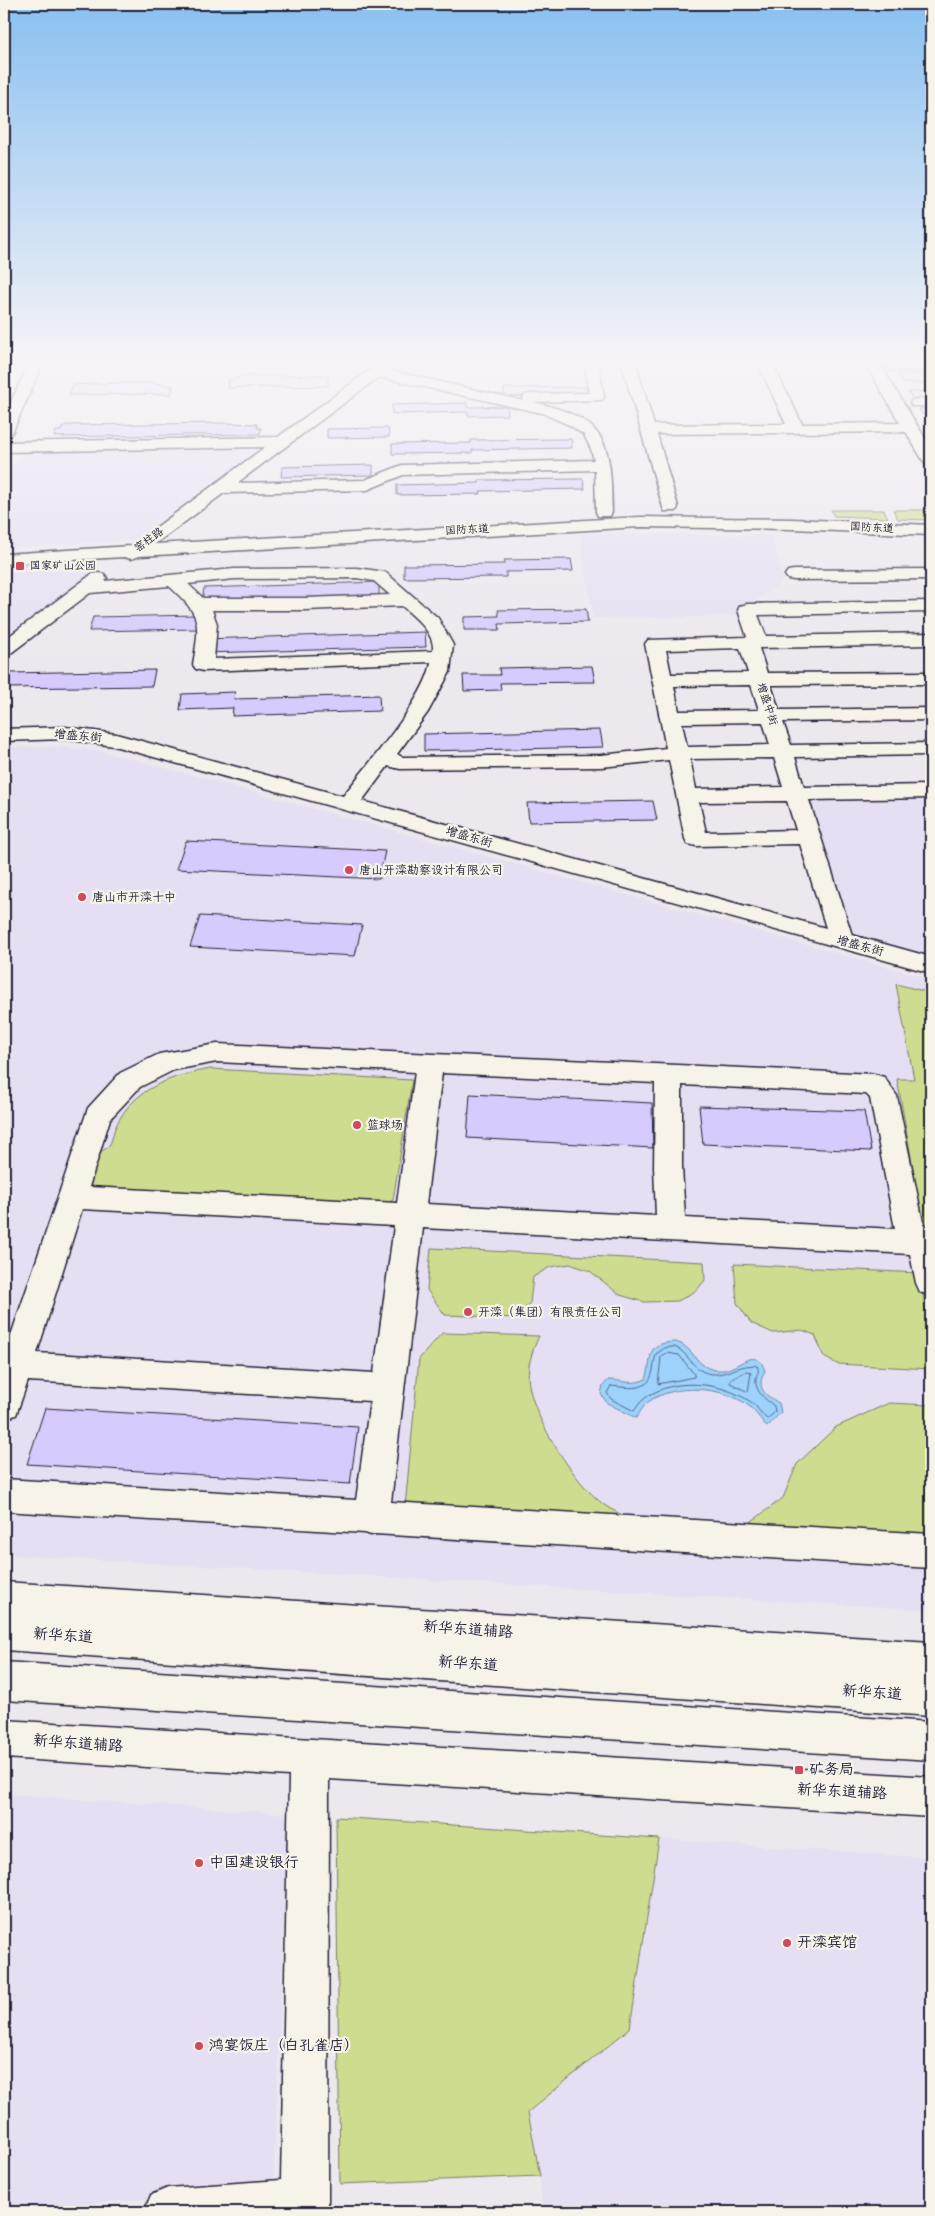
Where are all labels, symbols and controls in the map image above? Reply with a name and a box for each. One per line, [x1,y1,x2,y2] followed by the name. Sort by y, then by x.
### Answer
[850,518,894,538] street label: 国防东道
[445,520,489,540] street label: 国防东道
[130,523,168,557] street label: 窑柱路
[30,557,96,575] place label: 国家矿山公园
[14,560,26,572] marker: 国家矿山公园
[752,680,783,729] street label: 增盛中街
[53,724,103,748] street label: 增盛东街
[443,821,495,853] street label: 增盛东街
[359,861,503,880] place label: 唐山开滦勘察设计有限公司
[343,864,355,876] marker: 唐山开滦勘察设计有限公司
[92,888,176,907] place label: 唐山市开滦十中
[76,891,88,903] marker: 唐山市开滦十中
[834,931,886,961] street label: 增盛东街
[367,1116,403,1135] place label: 篮球场
[351,1119,363,1131] marker: 篮球场
[478,1303,622,1322] place label: 开滦（集团）有限责任公司
[462,1306,474,1318] marker: 开滦（集团）有限责任公司
[422,1615,514,1645] street label: 新华东道辅路
[32,1622,94,1650] street label: 新华东道
[437,1650,499,1678] street label: 新华东道
[841,1679,903,1707] street label: 新华东道
[32,1729,124,1759] street label: 新华东道辅路
[809,1758,854,1782] place label: 矿务局
[793,1764,805,1776] marker: 矿务局
[796,1778,888,1806] street label: 新华东道辅路
[209,1851,299,1875] place label: 中国建设银行
[193,1857,205,1869] marker: 中国建设银行
[797,1931,857,1955] place label: 开滦宾馆
[781,1937,793,1949] marker: 开滦宾馆
[209,2034,359,2058] place label: 鸿宴饭庄（白孔雀店）
[193,2040,205,2052] marker: 鸿宴饭庄（白孔雀店）

